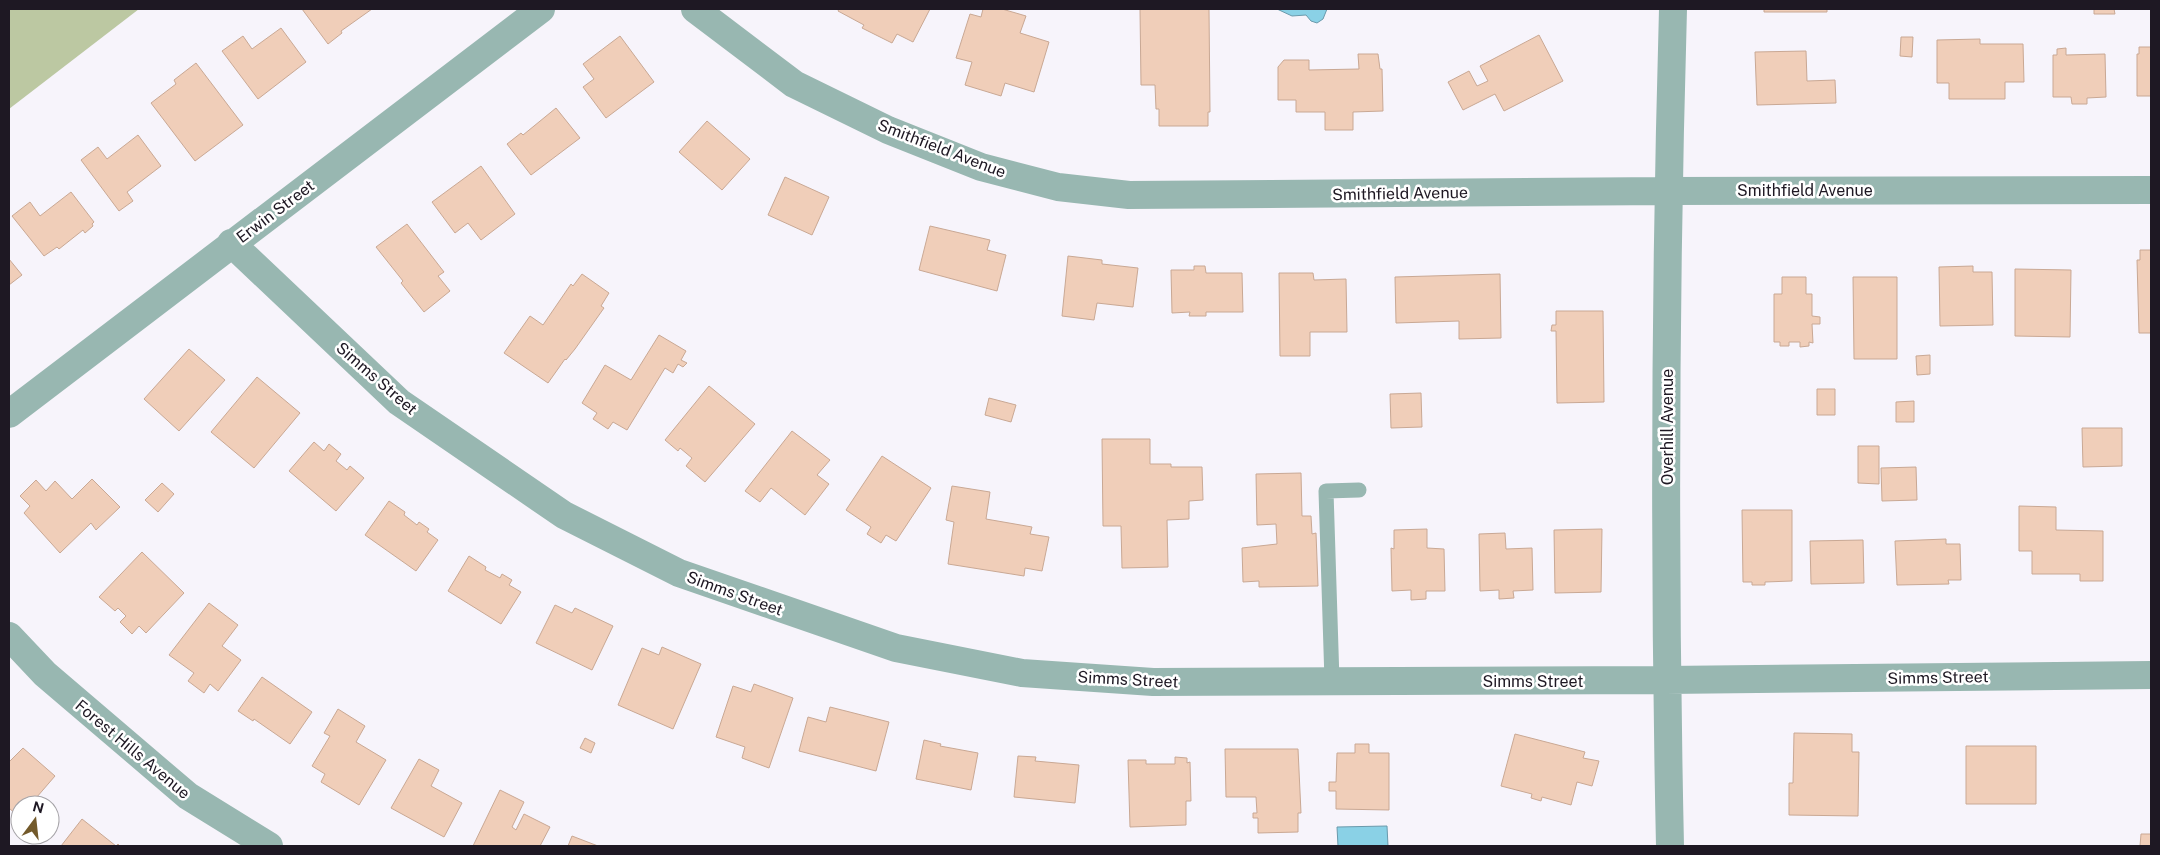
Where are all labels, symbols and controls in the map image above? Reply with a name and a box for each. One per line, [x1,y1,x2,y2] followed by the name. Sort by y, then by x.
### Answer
[875,115,1009,182] street label: Smithfield Avenue
[233,176,318,247] street label: Erwin Street
[1737,181,1873,200] street label: Smithfield Avenue
[1332,183,1468,204] street label: Smithfield Avenue
[332,338,421,419] street label: Simms Street
[1658,369,1677,485] street label: Overhill Avenue
[684,567,786,620] street label: Simms Street
[1077,667,1179,692] street label: Simms Street
[1887,667,1989,688] street label: Simms Street
[1482,672,1584,691] street label: Simms Street
[71,696,194,803] street label: Forest Hills Avenue
[10,795,60,845] north arrow
[31,798,46,817] text: N

